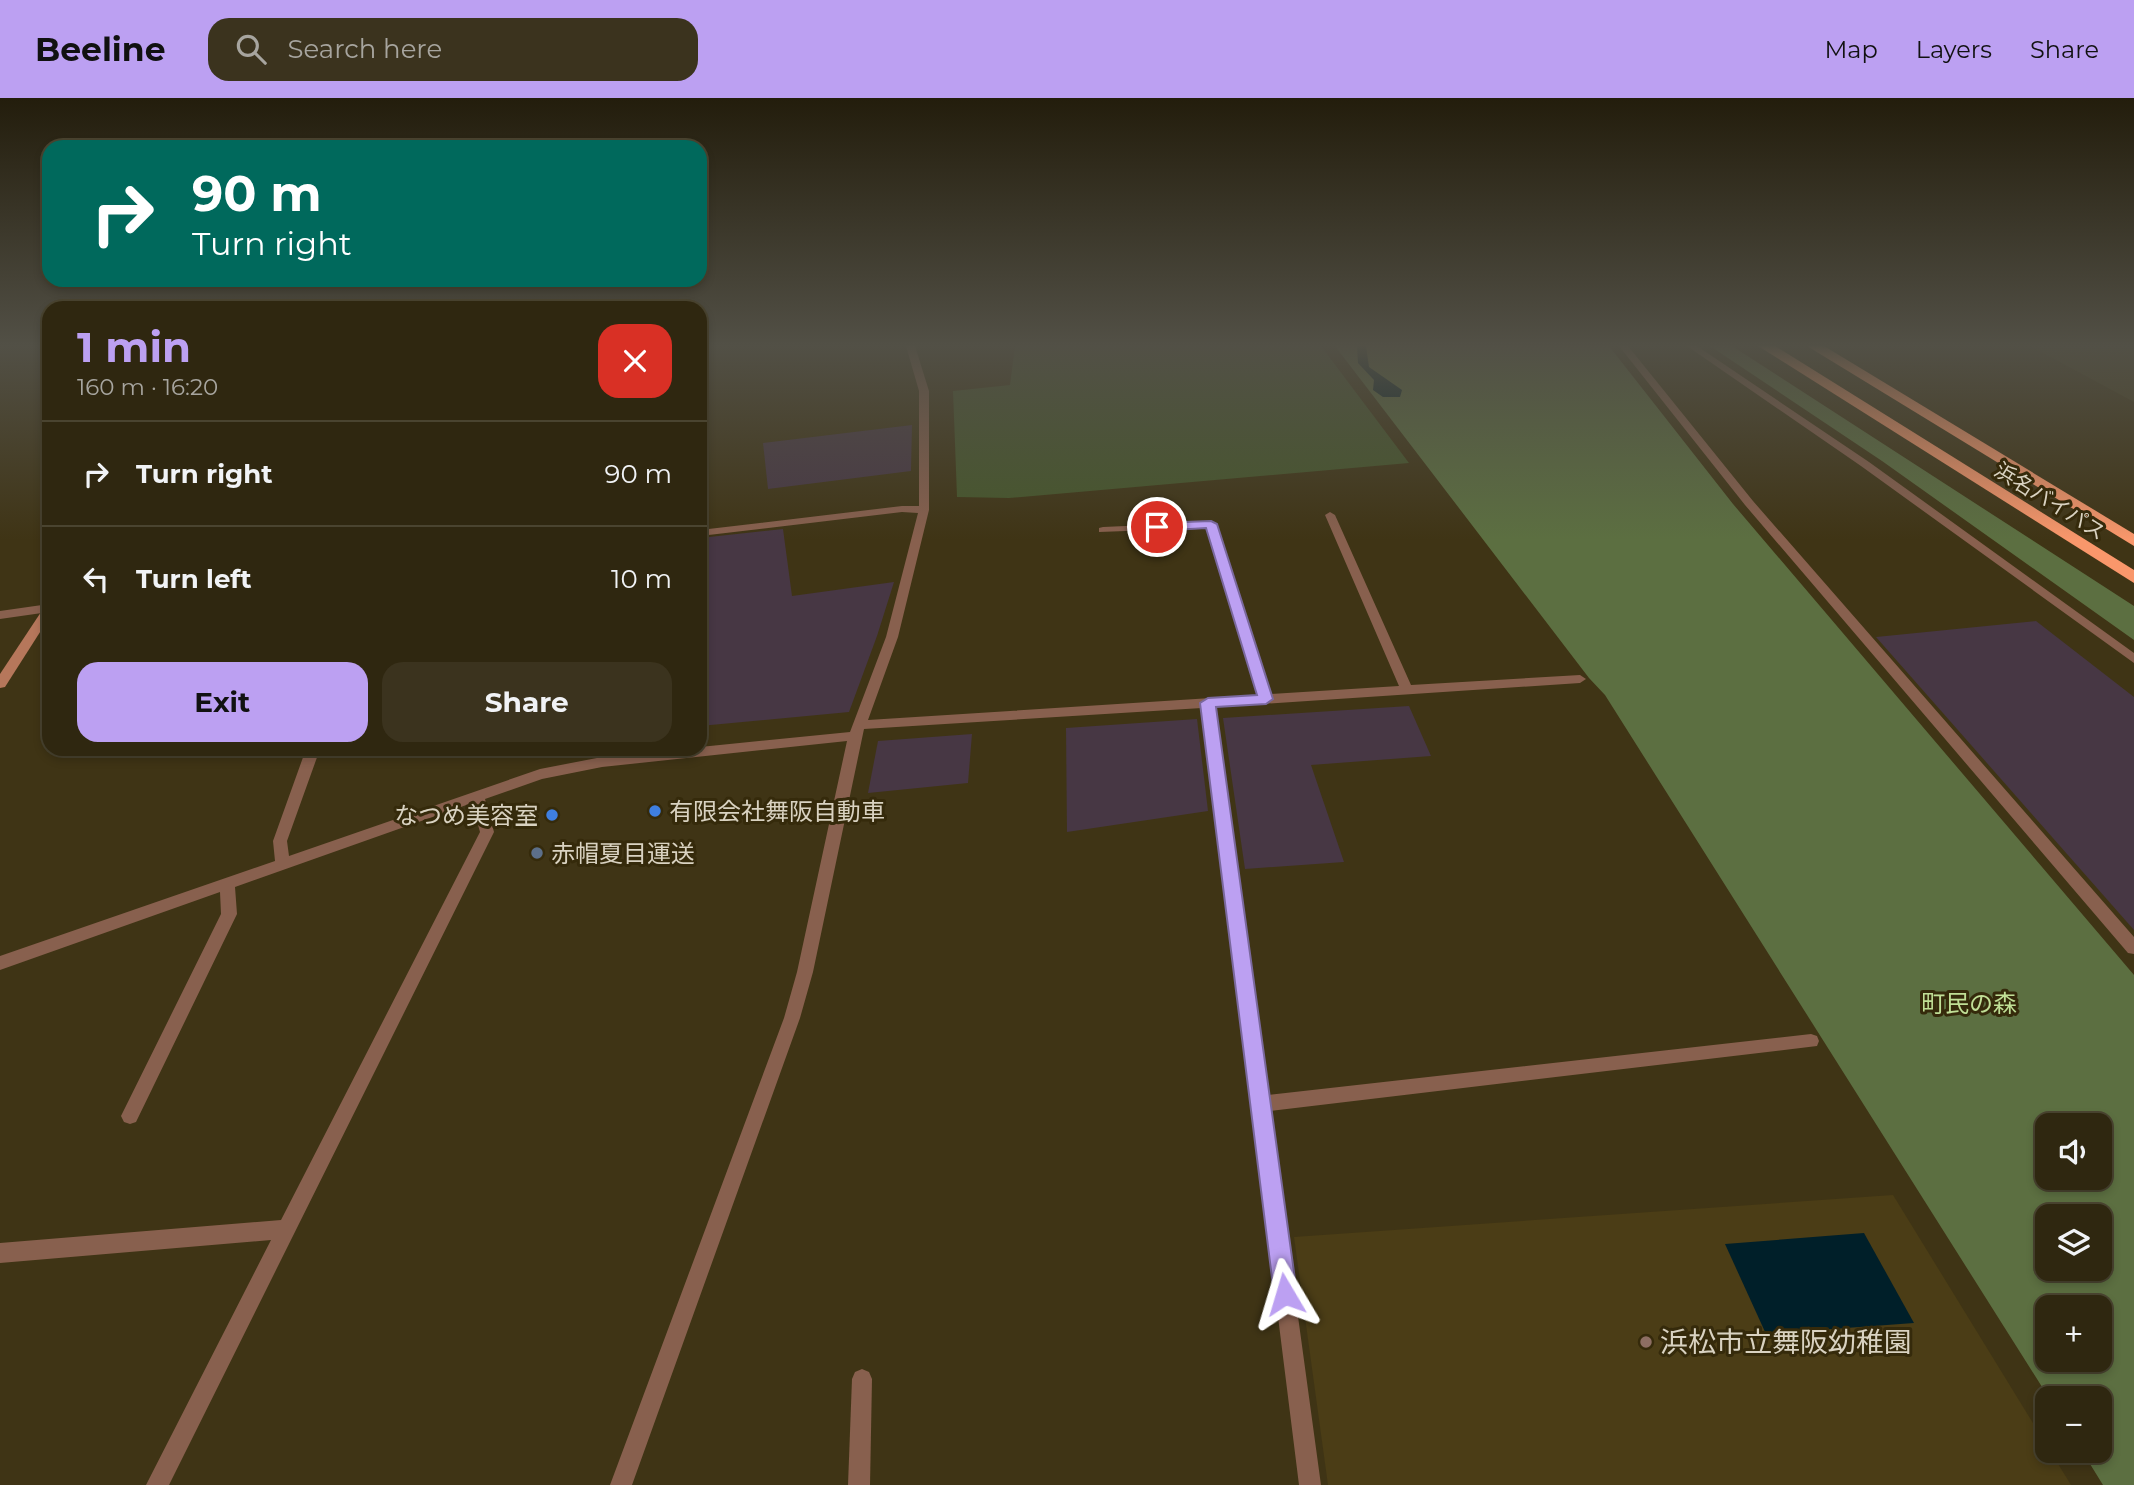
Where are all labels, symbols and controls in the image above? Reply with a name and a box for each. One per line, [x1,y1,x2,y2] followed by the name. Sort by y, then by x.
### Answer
[208,18,698,81] search box
[35,29,166,69] text: Beeline
[232,30,270,68] icon: search
[288,33,442,65] text: Search here
[1824,35,1878,64] text: Map
[1916,35,1992,64] text: Layers
[2030,35,2099,64] text: Share
[192,164,322,223] text: 90 m
[77,168,168,259] icon: right
[192,224,352,263] text: Turn right
[77,321,191,373] text: 1 min
[598,324,672,398] button: close
[77,373,218,401] text: 160 m · 16:20
[77,455,115,493] icon: right
[1990,457,2110,545] street label: 浜名バイパス
[136,458,272,490] text: Turn right
[605,458,672,490] text: 90 m
[1127,497,1187,557] pin
[1138,508,1176,546] icon: arrive
[77,560,115,598] icon: left
[136,563,252,595] text: Turn left
[611,563,672,595] text: 10 m
[77,662,368,742] button: Exit
[382,662,672,742] button: Share
[669,797,885,826] place label: 有限会社舞阪自動車
[394,801,538,830] place label: なつめ美容室
[647,803,663,819] marker: 有限会社舞阪自動車
[544,807,560,823] marker: なつめ美容室
[551,839,695,868] place label: 赤帽夏目運送
[529,845,545,861] marker: 赤帽夏目運送
[1921,989,2017,1018] park label: 町民の森
[2035,1113,2112,1463] map controls
[2035,1113,2112,1190] button: sound
[2035,1204,2112,1281] button: layers
[1248,1257,1322,1331] position arrow
[2035,1295,2112,1372] button: +
[1660,1325,1912,1359] place label: 浜松市立舞阪幼稚園
[1638,1334,1654,1350] marker: 浜松市立舞阪幼稚園
[2035,1386,2112,1463] button: −

